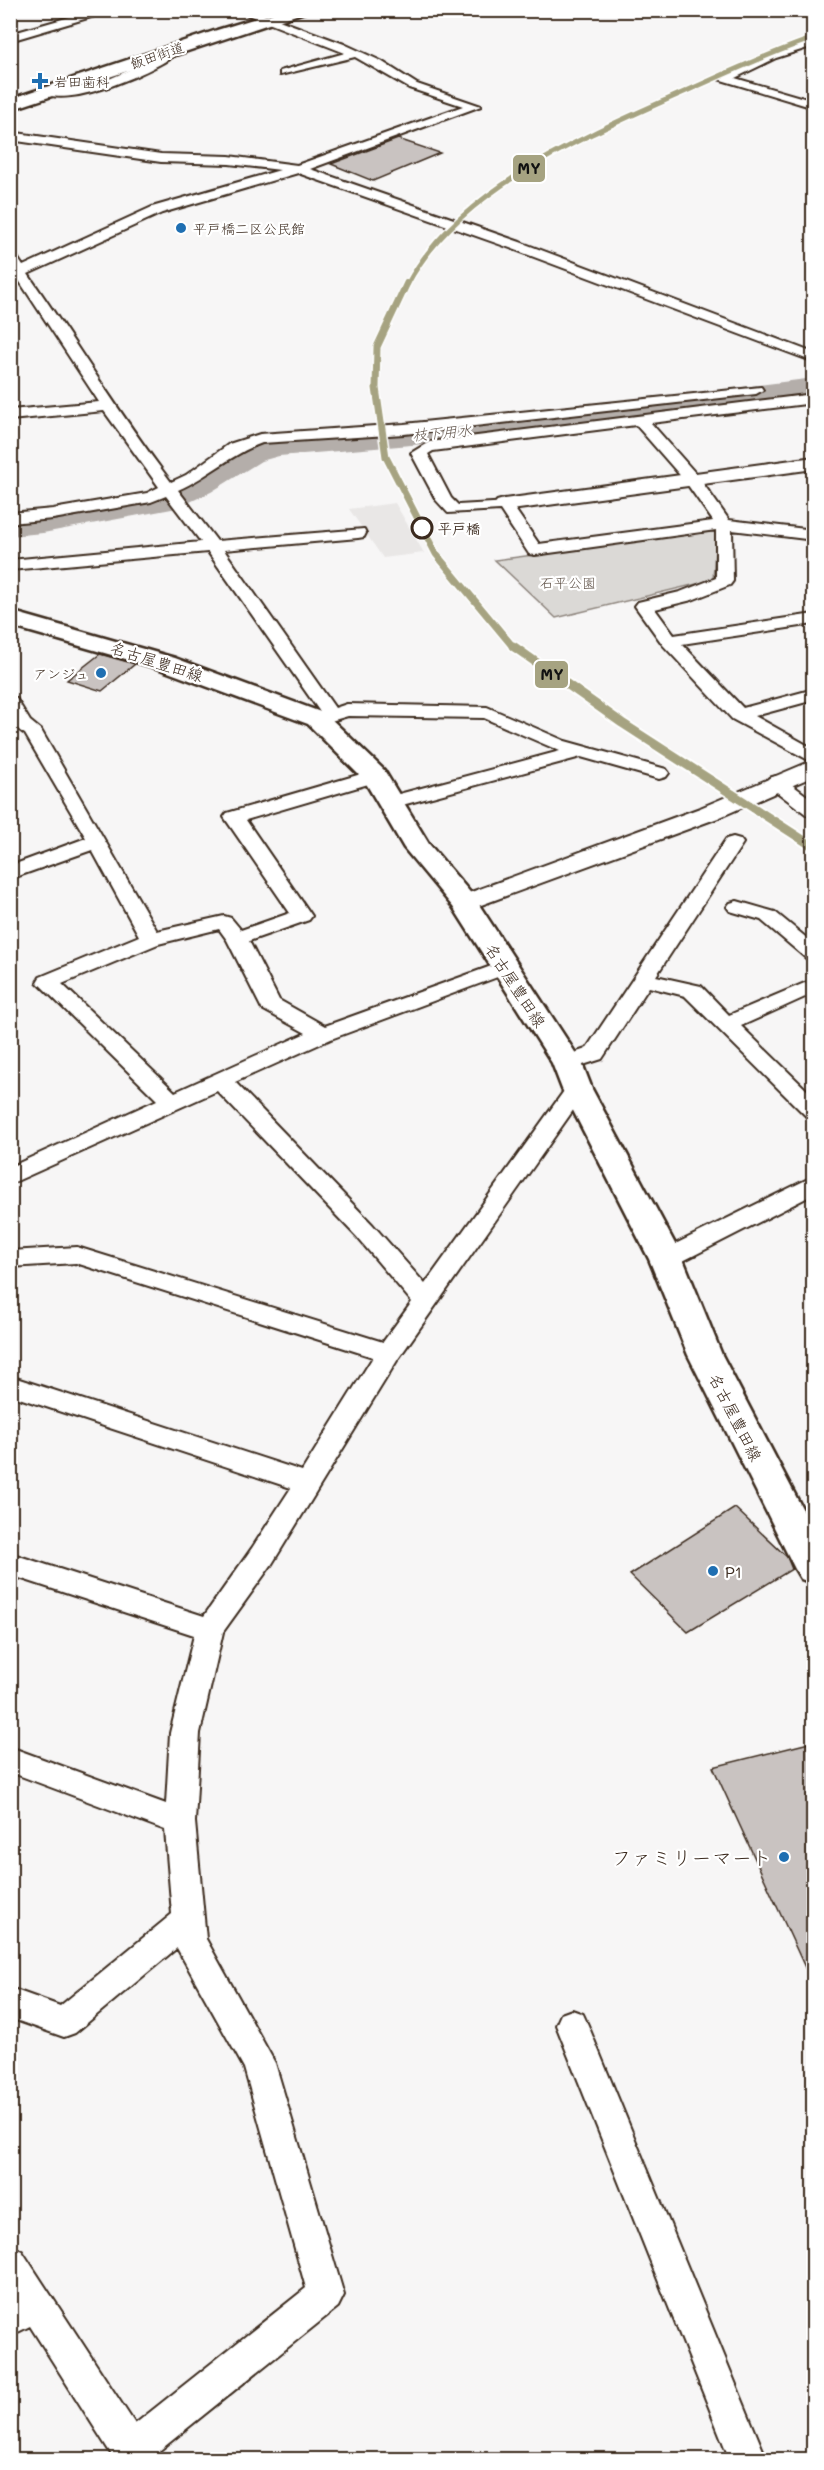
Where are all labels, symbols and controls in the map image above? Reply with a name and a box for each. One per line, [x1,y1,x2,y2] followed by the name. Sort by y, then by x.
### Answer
[127,37,187,73] street label: 飯田街道
[31,72,49,90] marker: 岩田歯科
[54,72,110,91] place label: 岩田歯科
[512,154,546,183] line badge: MY
[517,157,541,178] text: MY
[193,219,305,238] place label: 平戸橋二区公民館
[174,221,188,235] marker: 平戸橋二区公民館
[411,419,473,445] water label: 枝下用水
[411,517,433,539] marker: 平戸橋
[438,519,480,538] place label: 平戸橋
[540,573,596,592] park label: 石平公園
[108,636,206,686] street label: 名古屋豊田線
[534,660,569,689] line badge: MY
[540,663,564,684] text: MY
[33,664,89,683] place label: アンジュ
[94,666,108,680] marker: アンジュ
[481,939,551,1031] street label: 名古屋豊田線
[705,1369,767,1465] street label: 名古屋豊田線
[725,1561,742,1582] place label: P1
[706,1564,720,1578] marker: P1
[612,1844,772,1870] place label: ファミリーマート
[777,1850,791,1864] marker: ファミリーマート

